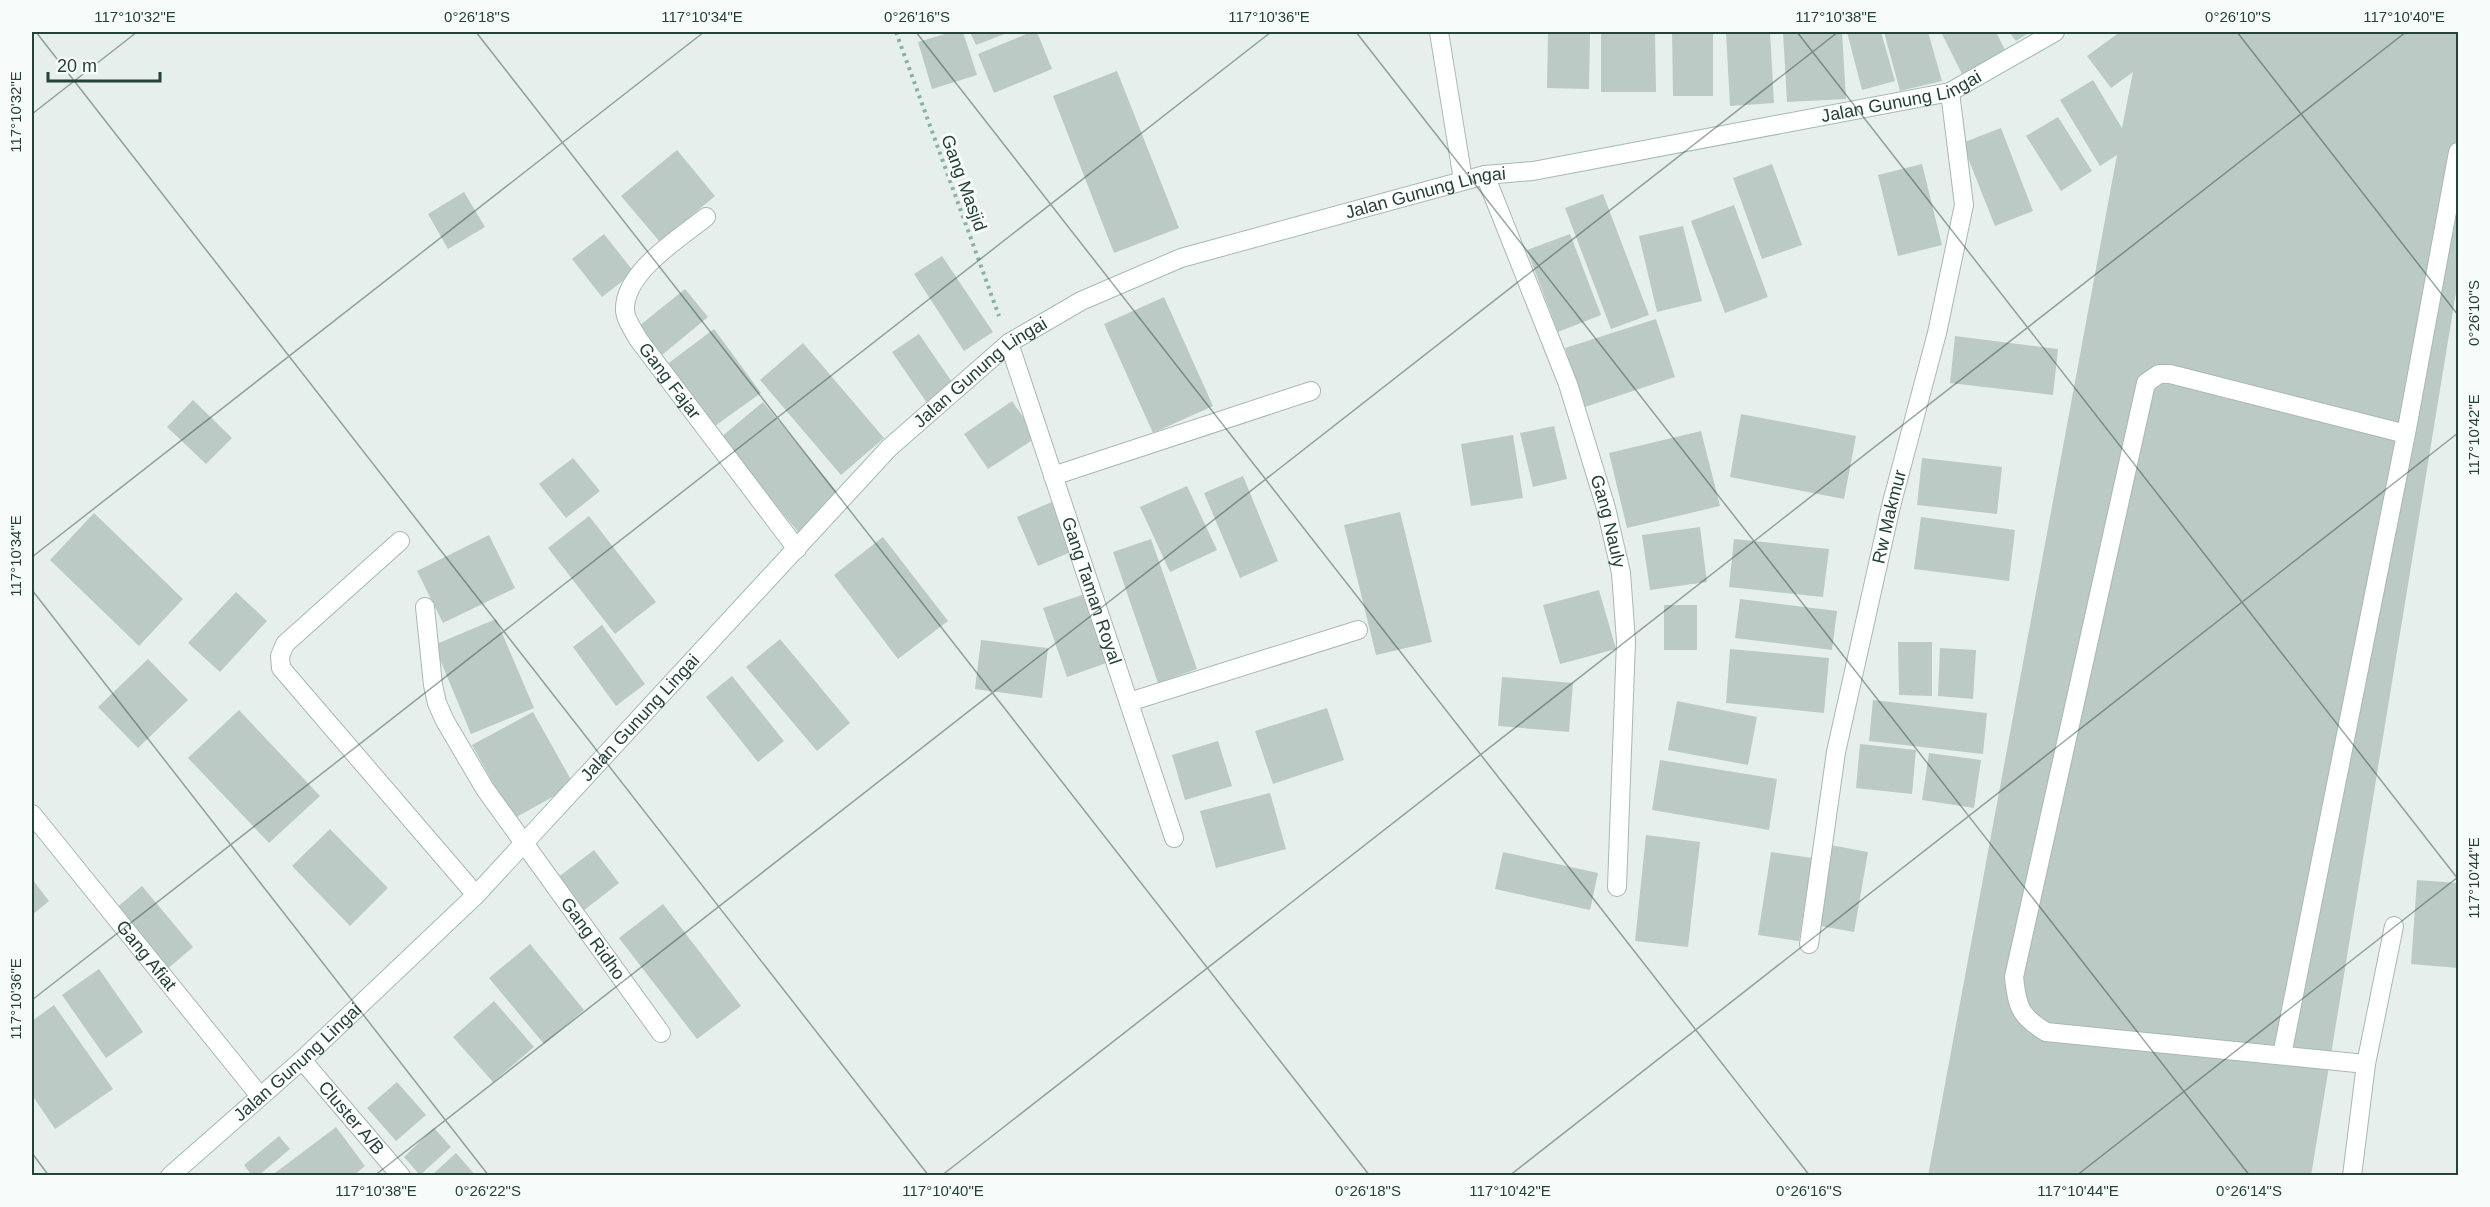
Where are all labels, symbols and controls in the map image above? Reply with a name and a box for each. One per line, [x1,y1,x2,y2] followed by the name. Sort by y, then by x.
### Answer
[94,8,176,25] text: 117°10'32"E
[444,8,510,25] text: 0°26'18"S
[661,8,743,25] text: 117°10'34"E
[884,8,950,25] text: 0°26'16"S
[1228,8,1310,25] text: 117°10'36"E
[1795,8,1877,25] text: 117°10'38"E
[2205,8,2271,25] text: 0°26'10"S
[2363,8,2445,25] text: 117°10'40"E
[48,45,160,83] scale bar
[57,56,97,76] text: 20 m
[1819,66,1985,126] street label: Jalan Gunung Lingai
[7,71,24,153] text: 117°10'32"E
[937,132,991,234] street label: Gang Masjid
[1343,163,1506,223] street label: Jalan Gunung Lingai
[2465,280,2482,346] text: 0°26'10"S
[910,313,1050,432] street label: Jalan Gunung Lingai
[635,339,705,423] street label: Gang Fajar
[2465,394,2482,476] text: 117°10'42"E
[1868,468,1910,566] street label: Rw Makmur
[1586,472,1629,570] street label: Gang Nauly
[1058,514,1125,667] street label: Gang Taman Royal
[7,515,24,597] text: 117°10'34"E
[576,650,703,785] street label: Jalan Gunung Lingai
[2465,837,2482,919] text: 117°10'44"E
[557,894,629,984] street label: Gang Ridho
[112,917,181,995] street label: Gang Afiat
[7,958,24,1040] text: 117°10'36"E
[230,999,365,1125] street label: Jalan Gunung Lingai
[314,1077,388,1159] street label: Cluster A/B
[335,1182,417,1199] text: 117°10'38"E
[455,1182,521,1199] text: 0°26'22"S
[902,1182,984,1199] text: 117°10'40"E
[1335,1182,1401,1199] text: 0°26'18"S
[1469,1182,1551,1199] text: 117°10'42"E
[1776,1182,1842,1199] text: 0°26'16"S
[2037,1182,2119,1199] text: 117°10'44"E
[2216,1182,2282,1199] text: 0°26'14"S

